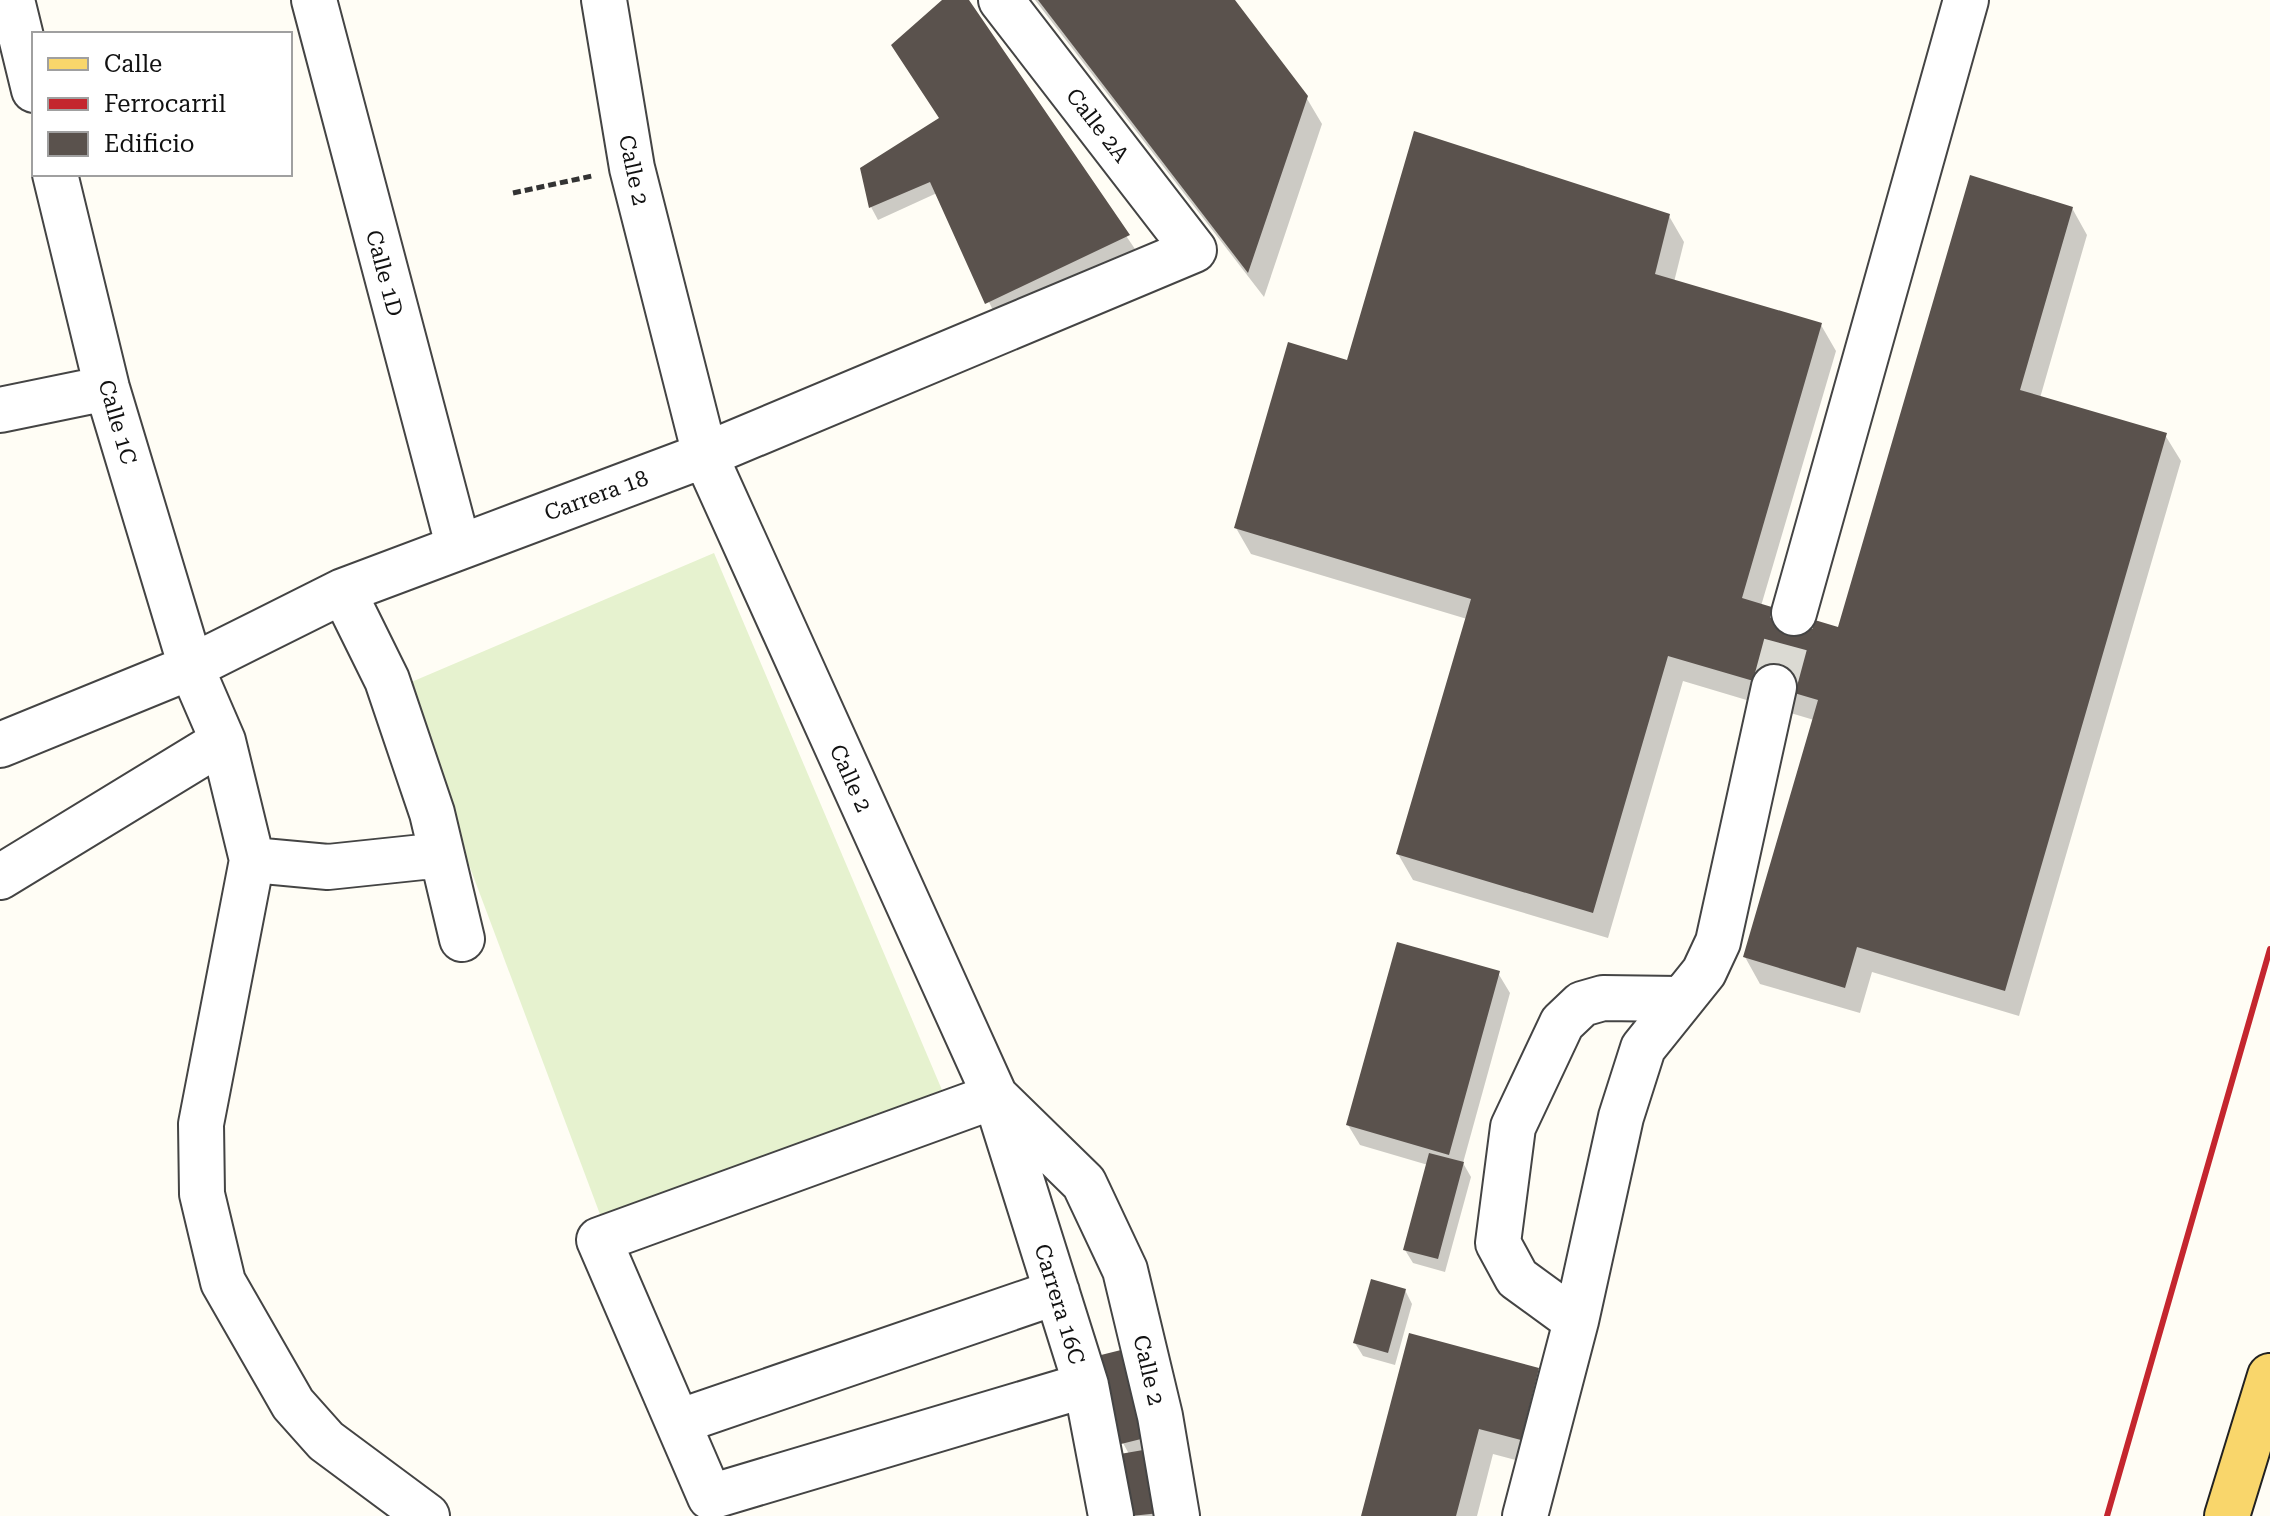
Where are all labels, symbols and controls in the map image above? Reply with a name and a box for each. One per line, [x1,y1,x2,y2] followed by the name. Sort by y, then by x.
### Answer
[32,32,292,176] legend
[104,50,162,78] text: Calle
[1061,83,1135,168] street label: Calle 2A
[104,90,226,118] text: Ferrocarril
[104,130,195,158] text: Edificio
[614,133,653,208] street label: Calle 2
[361,227,408,319] street label: Calle 1D
[94,377,142,467] street label: Calle 1C
[541,465,651,526] street label: Carrera 18
[825,741,876,816] street label: Calle 2
[1029,1241,1090,1367] street label: Carrera 16C
[1128,1333,1169,1408] street label: Calle 2

